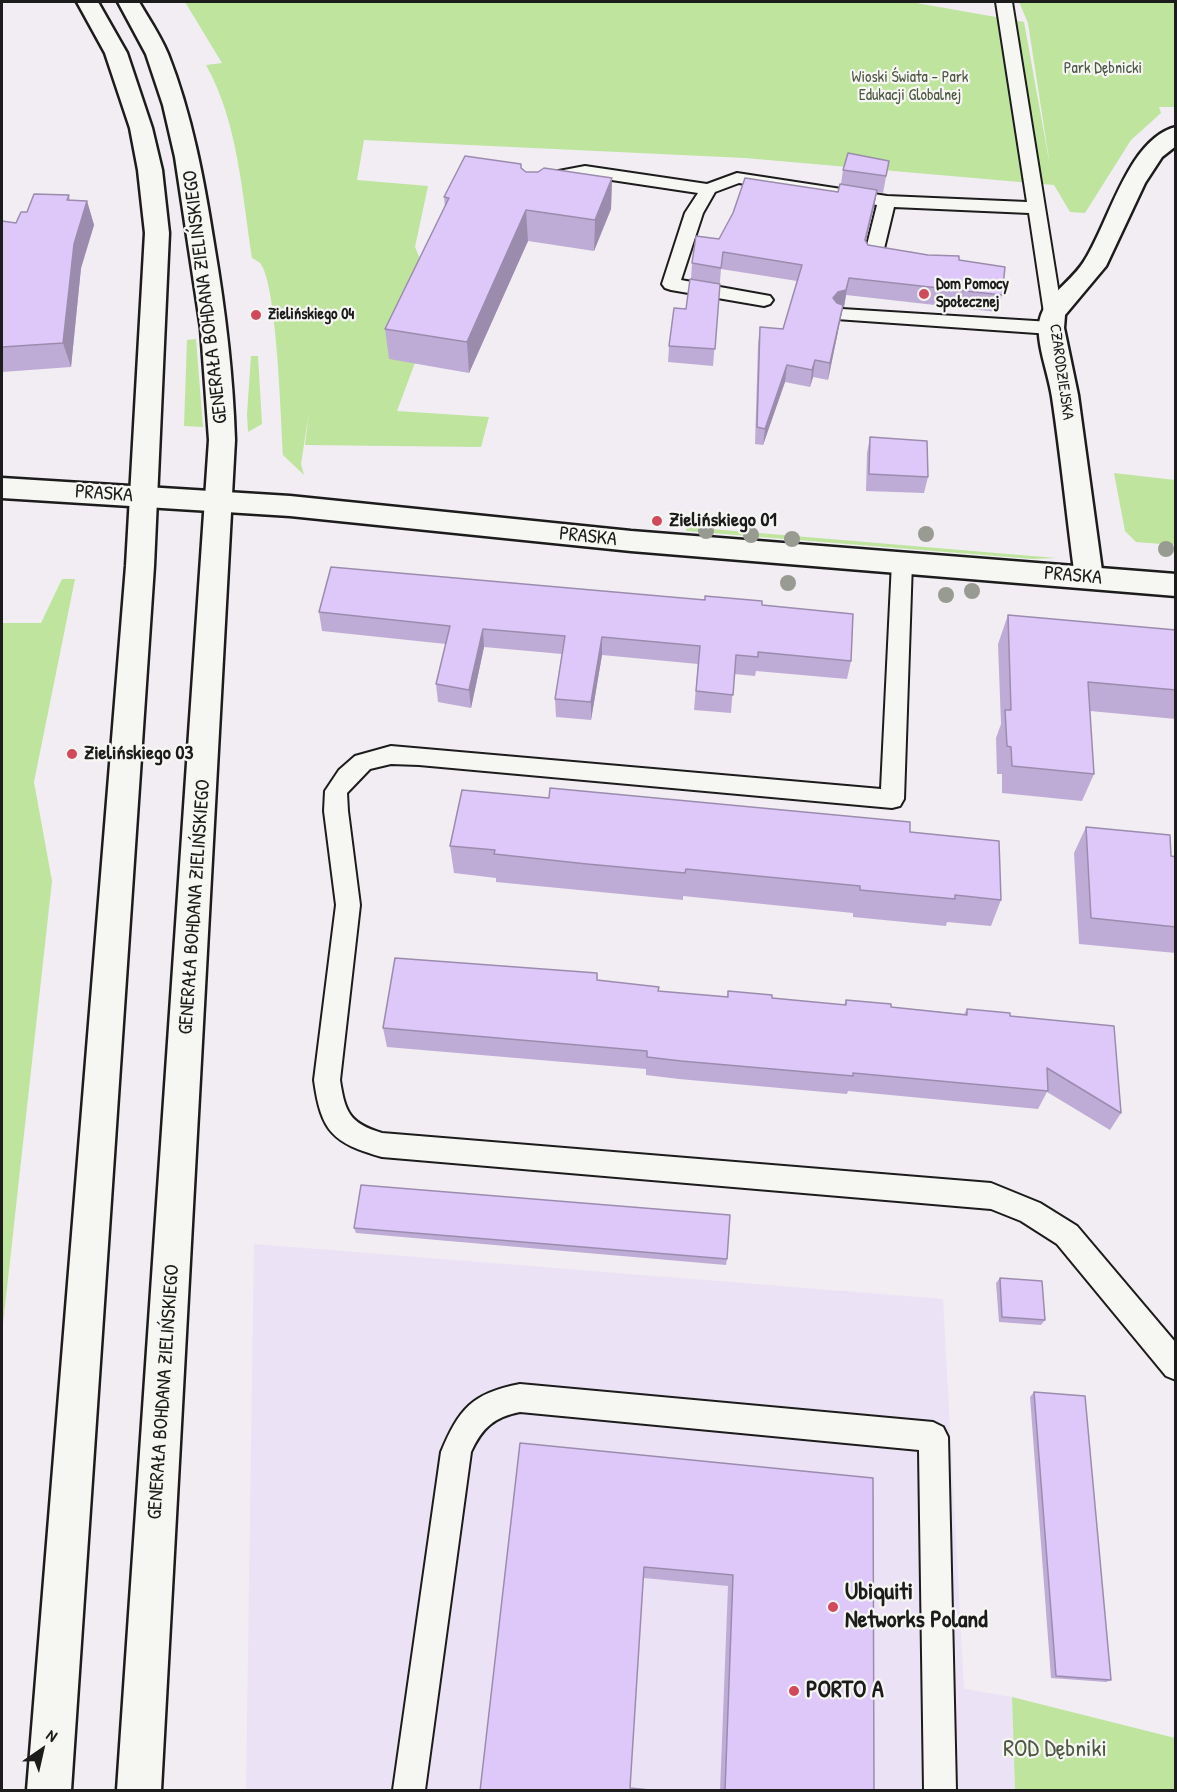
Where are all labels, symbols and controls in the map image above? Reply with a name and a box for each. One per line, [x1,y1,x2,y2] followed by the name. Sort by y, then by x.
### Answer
[1064,59,1142,79] park label: Park Dębnicki
[852,68,968,106] park label: Wioski Świata - Park Edukacji Globalnej
[179,169,233,425] street label: GENERAŁA BOHDANA ZIELIŃSKIEGO
[936,275,1009,313] place label: Dom Pomocy Społecznej
[917,287,931,301] marker: Dom Pomocy Społecznej
[268,305,354,325] place label: Zielińskiego 04
[249,308,263,322] marker: Zielińskiego 04
[1045,323,1077,421] street label: CZARODZIEJSKA
[74,480,134,508] street label: PRASKA
[669,509,777,533] place label: Zielińskiego 01
[650,514,664,528] marker: Zielińskiego 01
[558,522,618,552] street label: PRASKA
[1043,562,1103,590] street label: PRASKA
[84,742,193,766] place label: Zielińskiego 03
[65,747,79,761] marker: Zielińskiego 03
[174,779,216,1035] street label: GENERAŁA BOHDANA ZIELIŃSKIEGO
[143,1264,185,1520] street label: GENERAŁA BOHDANA ZIELIŃSKIEGO
[845,1579,988,1635] place label: Ubiquiti Networks Poland
[826,1600,840,1614] marker: Ubiquiti Networks Poland
[806,1677,884,1705] place label: PORTO A
[787,1684,801,1698] marker: PORTO A
[12,1720,72,1780] north arrow
[42,1724,62,1747] text: N
[1003,1736,1107,1764] park label: ROD Dębniki

